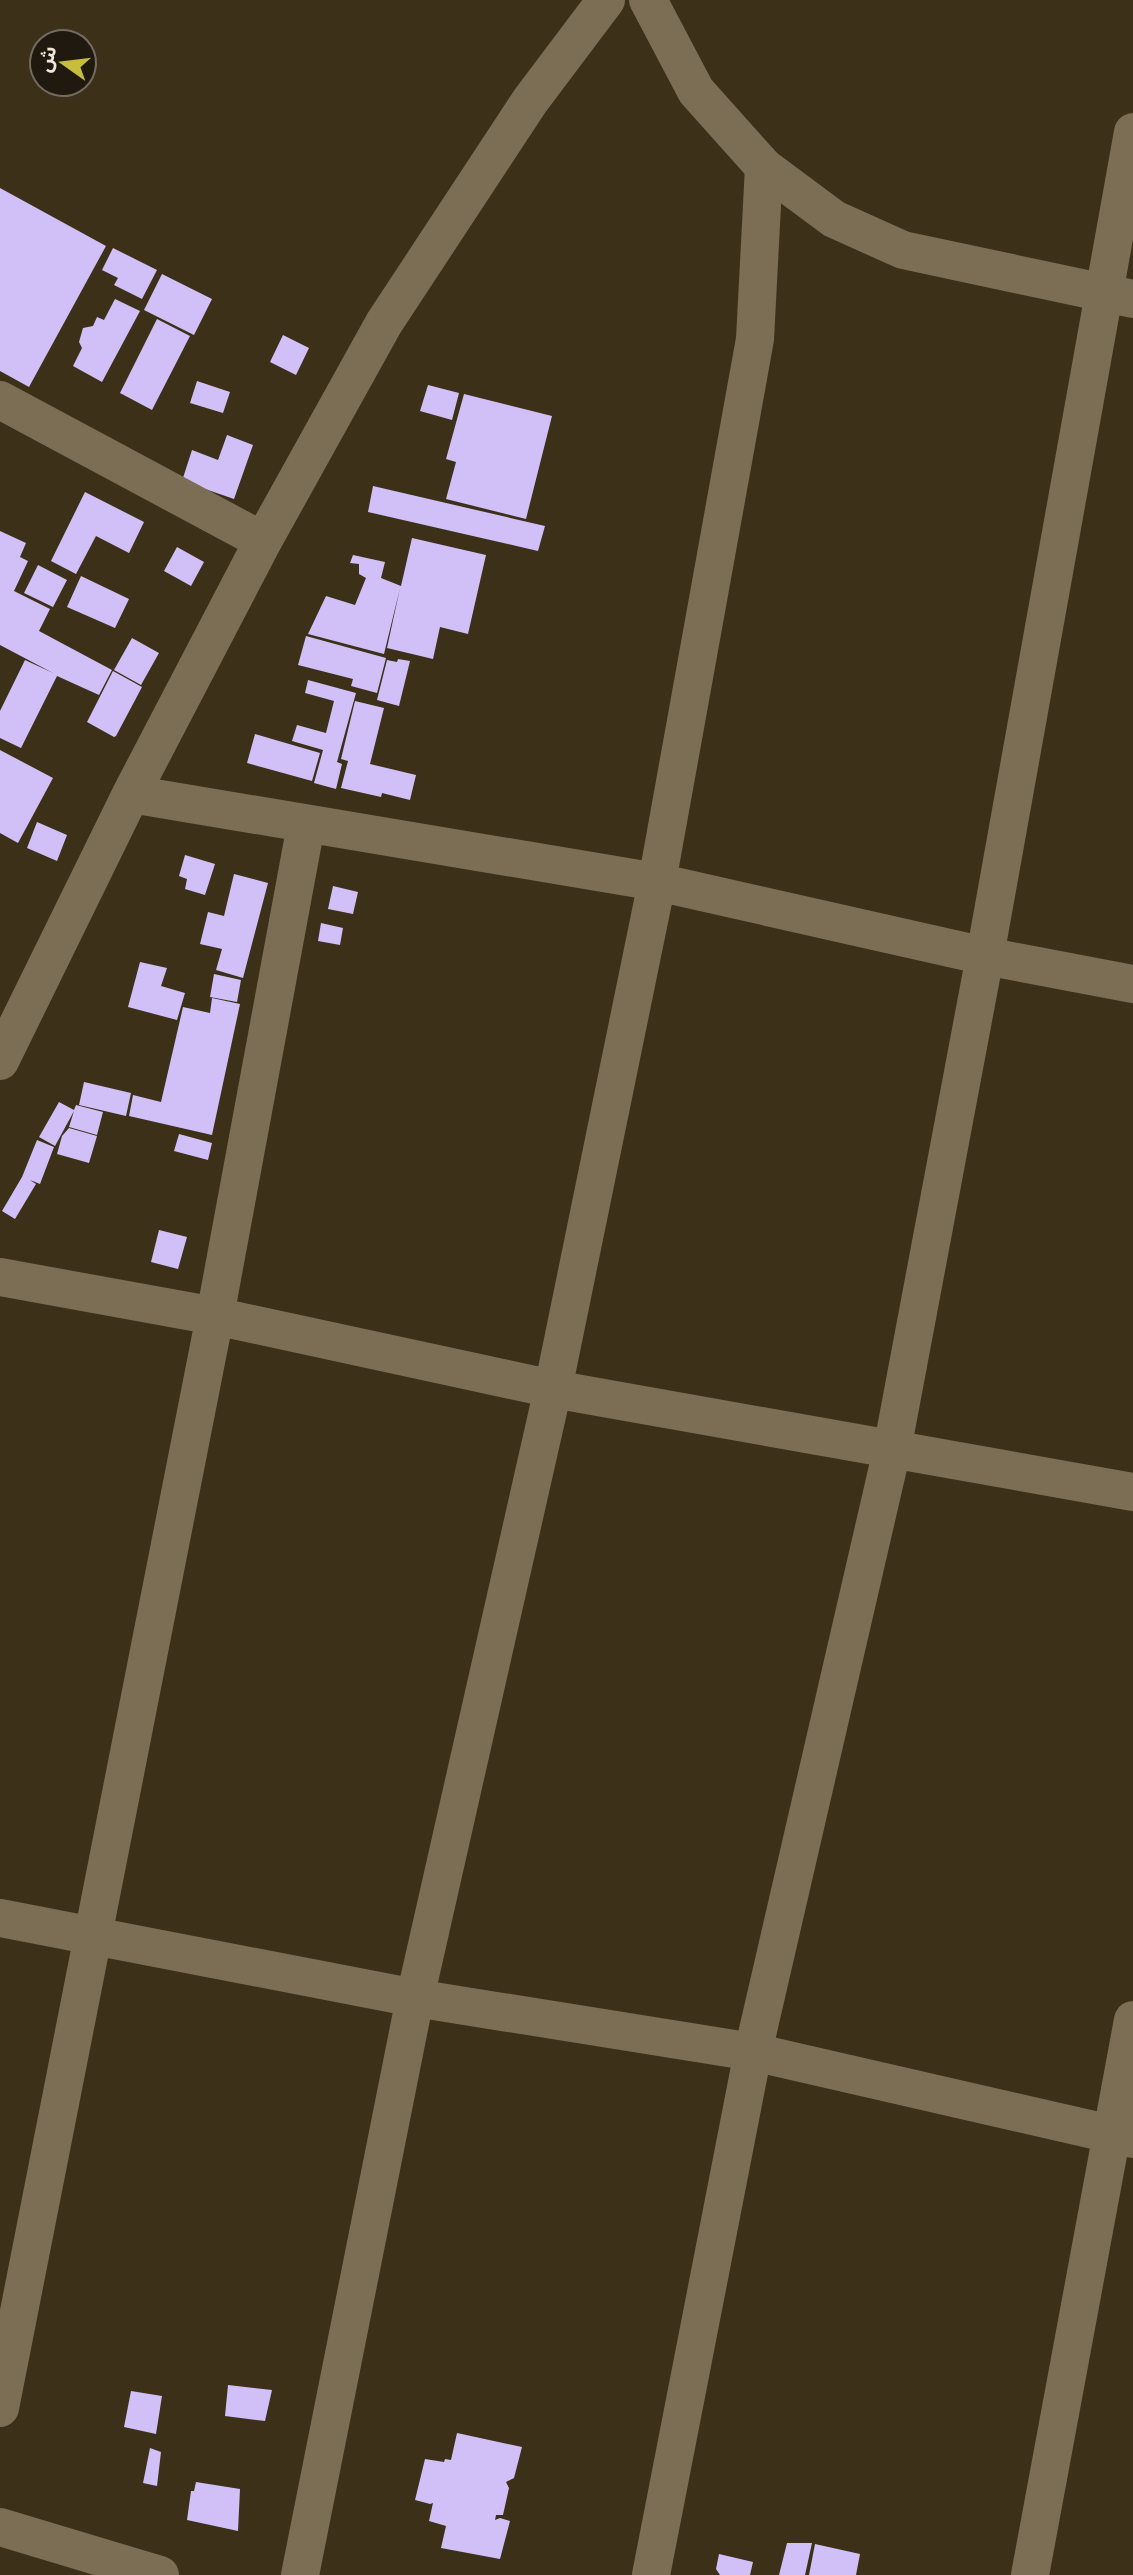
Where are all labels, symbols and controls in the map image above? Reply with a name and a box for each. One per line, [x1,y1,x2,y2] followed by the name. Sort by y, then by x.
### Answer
[28,28,98,98] north arrow
[33,44,61,74] text: ش

